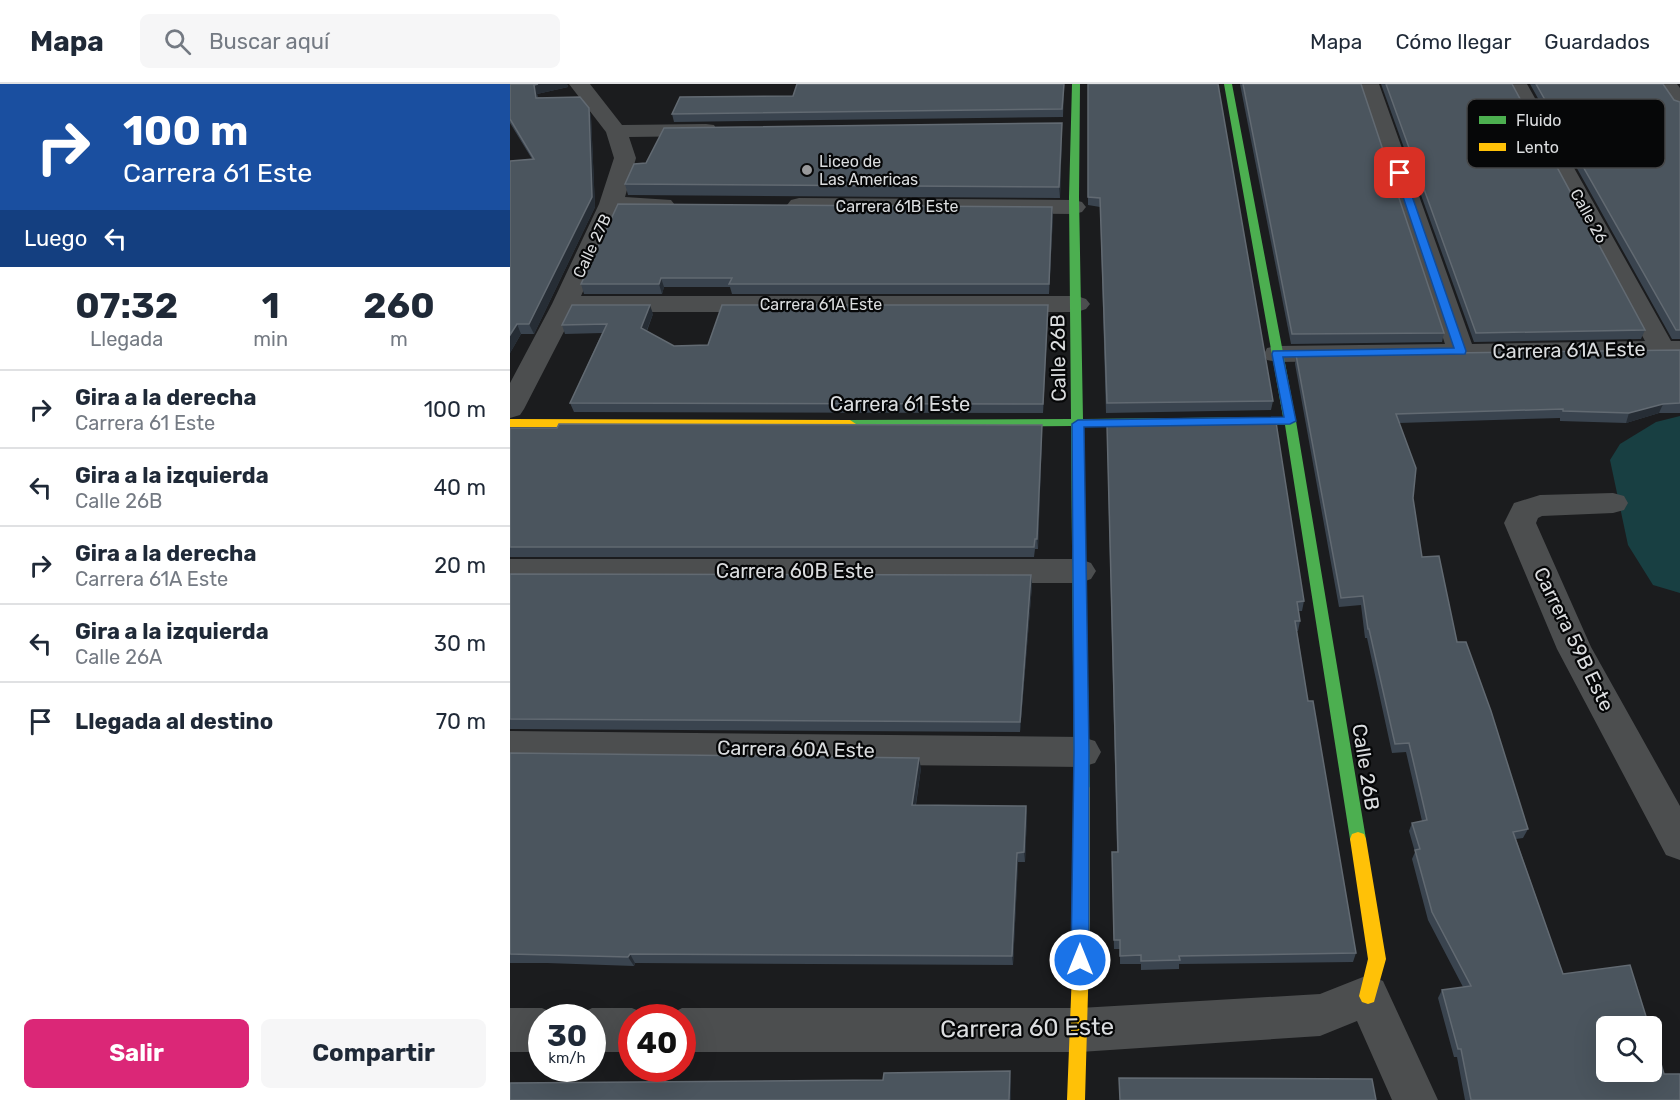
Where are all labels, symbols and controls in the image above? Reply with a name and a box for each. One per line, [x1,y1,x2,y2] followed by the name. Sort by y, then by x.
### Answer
[140,14,560,68] search box
[30,25,104,58] text: Mapa
[161,25,194,58] icon: search
[209,28,329,55] text: Buscar aquí
[1310,29,1362,54] text: Mapa
[1395,29,1511,54] text: Cómo llegar
[1544,29,1650,54] text: Guardados
[1467,99,1665,168] legend
[123,106,248,156] text: 100 m
[24,108,102,186] icon: right
[1516,111,1561,130] text: Fluido
[1516,138,1559,157] text: Lento
[1374,147,1425,198] pin
[819,152,918,189] place label: Liceo de Las Americas
[1383,156,1416,189] icon: arrive
[123,157,312,189] text: Carrera 61 Este
[800,163,814,177] marker: Liceo de Las Americas
[1566,186,1612,247] street label: Calle 26
[836,197,959,216] street label: Carrera 61B Este
[569,211,615,281] street label: Calle 27B
[99,222,132,255] icon: left
[24,225,87,252] text: Luego
[75,284,178,327] text: 07:32
[262,284,280,327] text: 1
[363,284,435,327] text: 260
[760,295,882,314] street label: Carrera 61A Este
[1045,314,1071,402] street label: Calle 26B
[90,327,163,351] text: Llegada
[253,327,288,351] text: min
[390,327,408,351] text: m
[1492,337,1646,363] street label: Carrera 61A Este
[75,384,256,411] text: Gira a la derecha
[830,392,970,416] street label: Carrera 61 Este
[24,393,57,426] icon: right
[424,396,486,423] text: 100 m
[75,411,215,435] text: Carrera 61 Este
[75,462,269,489] text: Gira a la izquierda
[24,471,57,504] icon: left
[433,474,486,501] text: 40 m
[75,489,162,513] text: Calle 26B
[75,540,256,567] text: Gira a la derecha
[24,549,57,582] icon: right
[434,552,486,579] text: 20 m
[716,559,874,583] street label: Carrera 60B Este
[1529,563,1619,715] street label: Carrera 59B Este
[75,567,228,591] text: Carrera 61A Este
[75,618,269,645] text: Gira a la izquierda
[24,627,57,660] icon: left
[434,630,486,657] text: 30 m
[75,645,162,669] text: Calle 26A
[24,705,57,738] icon: arrive
[75,708,273,735] text: Llegada al destino
[436,708,486,735] text: 70 m
[1347,722,1385,812] street label: Calle 26B
[717,736,875,762] street label: Carrera 60A Este
[1048,928,1112,992] position arrow
[618,1004,696,1082] speed limit sign: 40
[940,1012,1114,1044] street label: Carrera 60 Este
[1596,1016,1662,1082] map controls
[1596,1016,1662,1082] button: search
[547,1018,587,1054] text: 30
[24,1019,249,1088] button: Salir
[261,1019,486,1088] button: Compartir
[548,1049,586,1067] text: km/h

